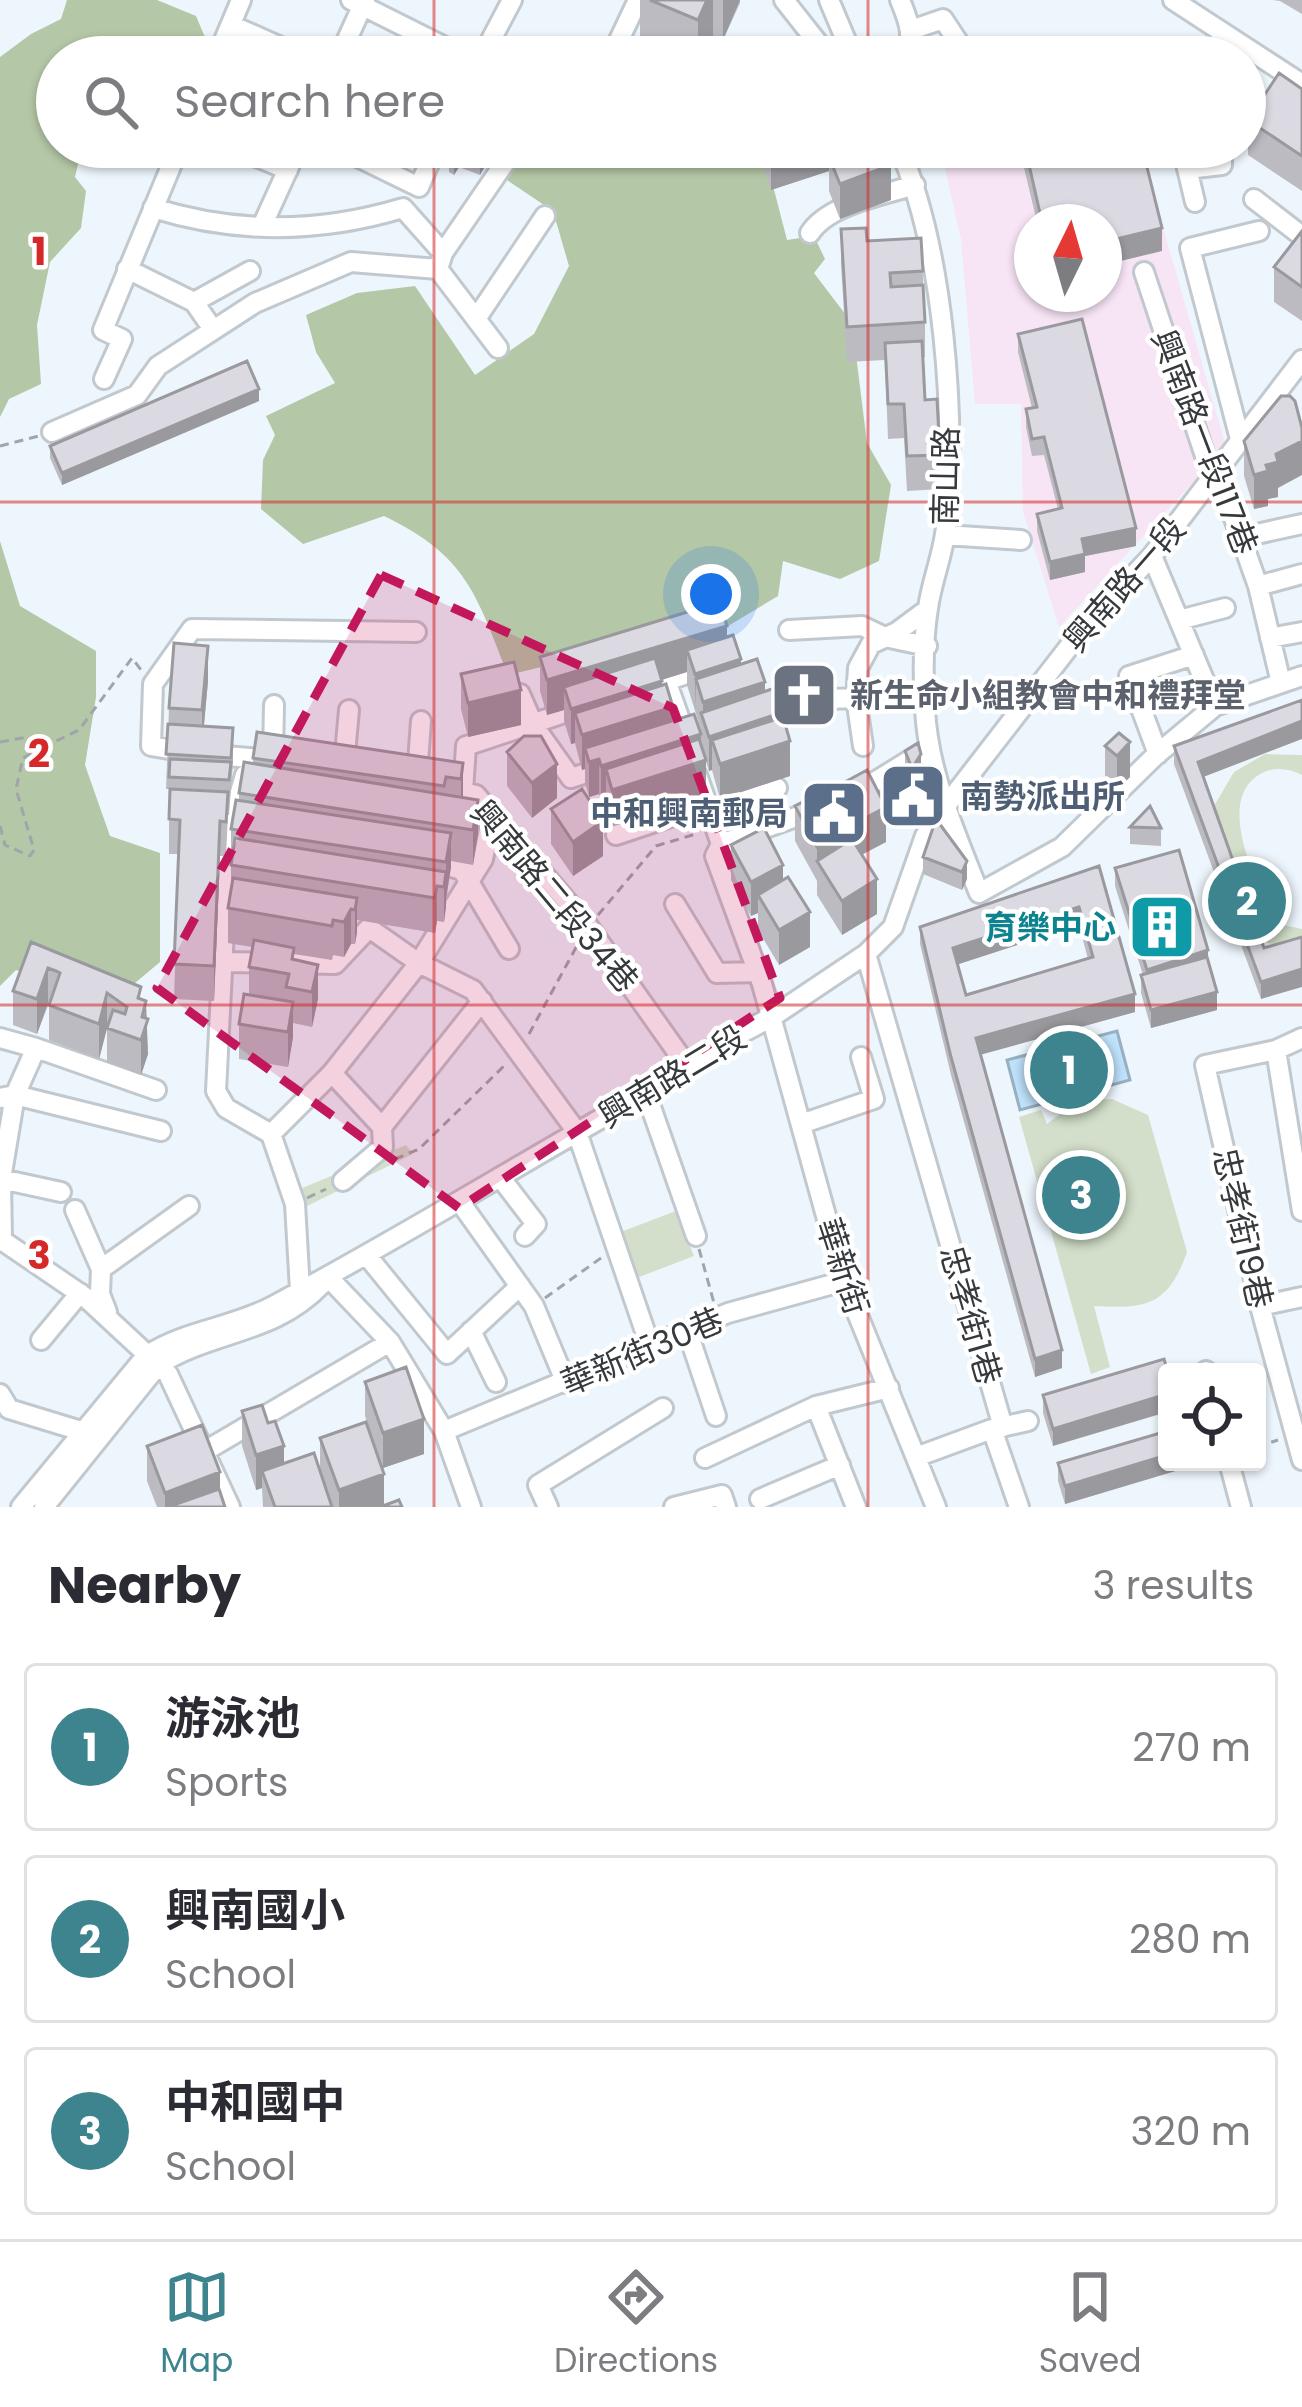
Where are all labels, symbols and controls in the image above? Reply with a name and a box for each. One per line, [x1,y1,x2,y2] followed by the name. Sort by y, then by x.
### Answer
[36,36,1266,168] search box
[78,69,144,135] icon: search
[174,70,445,133] text: Search here
[1014,204,1122,312] north arrow
[32,224,46,279] text: 1
[1140,323,1269,561] street label: 興南路一段117巷
[921,426,970,526] street label: 南山路
[1053,507,1196,662] street label: 興南路一段
[681,564,741,624] your location
[769,660,839,730] church icon: 新生命小組教會中和禮拜堂
[850,672,1246,719] place label: 新生命小組教會中和禮拜堂
[28,726,50,781] text: 2
[878,761,948,831] public building icon: 南勢派出所
[960,773,1125,820] place label: 南勢派出所
[799,778,869,848] public building icon: 中和興南郵局
[460,790,649,1003] street label: 興南路二段34巷
[590,790,788,837] place label: 中和興南郵局
[1208,856,1286,946] pin: 2
[1127,892,1197,962] building icon: 育樂中心
[984,904,1116,951] place label: 育樂中心
[589,1014,755,1139] street label: 興南路二段
[1030,1025,1108,1115] pin: 1
[1201,1143,1284,1313] street label: 忠孝街19巷
[1042,1150,1120,1240] pin: 3
[805,1212,880,1320] street label: 華新街
[27,1228,51,1283] text: 3
[928,1240,1013,1390] street label: 忠孝街1巷
[554,1296,731,1407] street label: 華新街30巷
[1158,1363,1266,1471] map controls
[1158,1363,1266,1471] button: locate
[48,1549,241,1621] text: Nearby
[1092,1558,1254,1613] text: 3 results
[165,1687,300,1750] text: 游泳池
[83,1720,97,1775] text: 1
[1132,1720,1251,1775] text: 270 m
[165,1755,288,1810] text: Sports
[165,1879,345,1942] text: 興南國小
[79,1912,101,1967] text: 2
[1129,1912,1251,1967] text: 280 m
[165,1947,296,2002] text: School
[165,2071,345,2134] text: 中和國中
[78,2104,102,2159] text: 3
[1131,2104,1251,2159] text: 320 m
[165,2139,296,2194] text: School
[160,2264,233,2386] tab: Map
[554,2264,718,2386] tab: Directions
[1039,2264,1142,2386] tab: Saved

